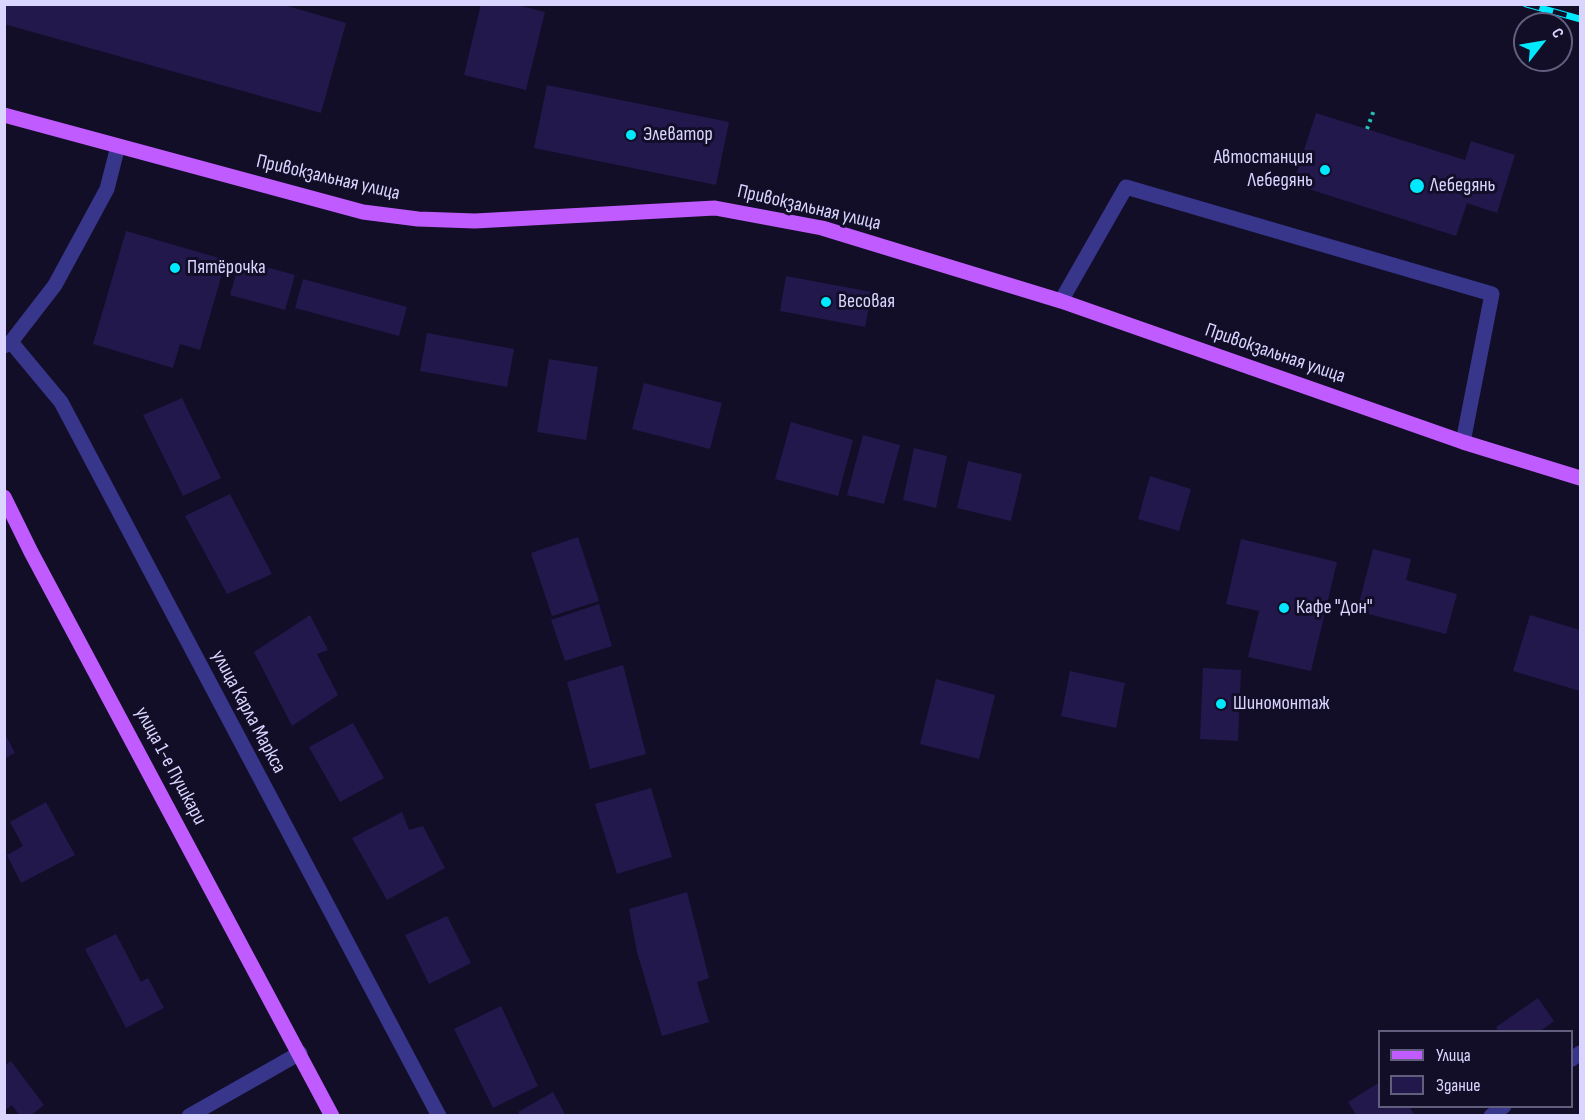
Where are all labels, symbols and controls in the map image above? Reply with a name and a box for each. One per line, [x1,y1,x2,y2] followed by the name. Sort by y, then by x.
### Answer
[1513,12,1573,72] north arrow
[1547,25,1567,42] text: С
[643,123,713,147] place label: Элеватор
[624,128,638,142] marker: Элеватор
[1214,146,1313,193] place label: Автостанция Лебедянь
[254,150,402,206] street label: Привокзальная улица
[1318,163,1332,177] marker: Автостанция Лебедянь
[1430,174,1496,198] place label: Лебедянь
[1408,177,1426,195] marker: Лебедянь
[735,180,883,236] street label: Привокзальная улица
[187,256,266,280] place label: Пятёрочка
[168,261,182,275] marker: Пятёрочка
[838,290,895,314] place label: Весовая
[819,295,833,309] marker: Весовая
[1202,319,1348,389] street label: Привокзальная улица
[1296,596,1373,620] place label: Кафе "Дон"
[1277,601,1291,615] marker: Кафе "Дон"
[205,646,291,778] street label: улица Карла Маркса
[1233,692,1329,716] place label: Шиномонтаж
[1214,697,1228,711] marker: Шиномонтаж
[129,703,211,829] street label: улица 1-е Пушкари
[1378,1030,1573,1108] legend
[1436,1045,1471,1066] text: Улица
[1436,1075,1481,1096] text: Здание

